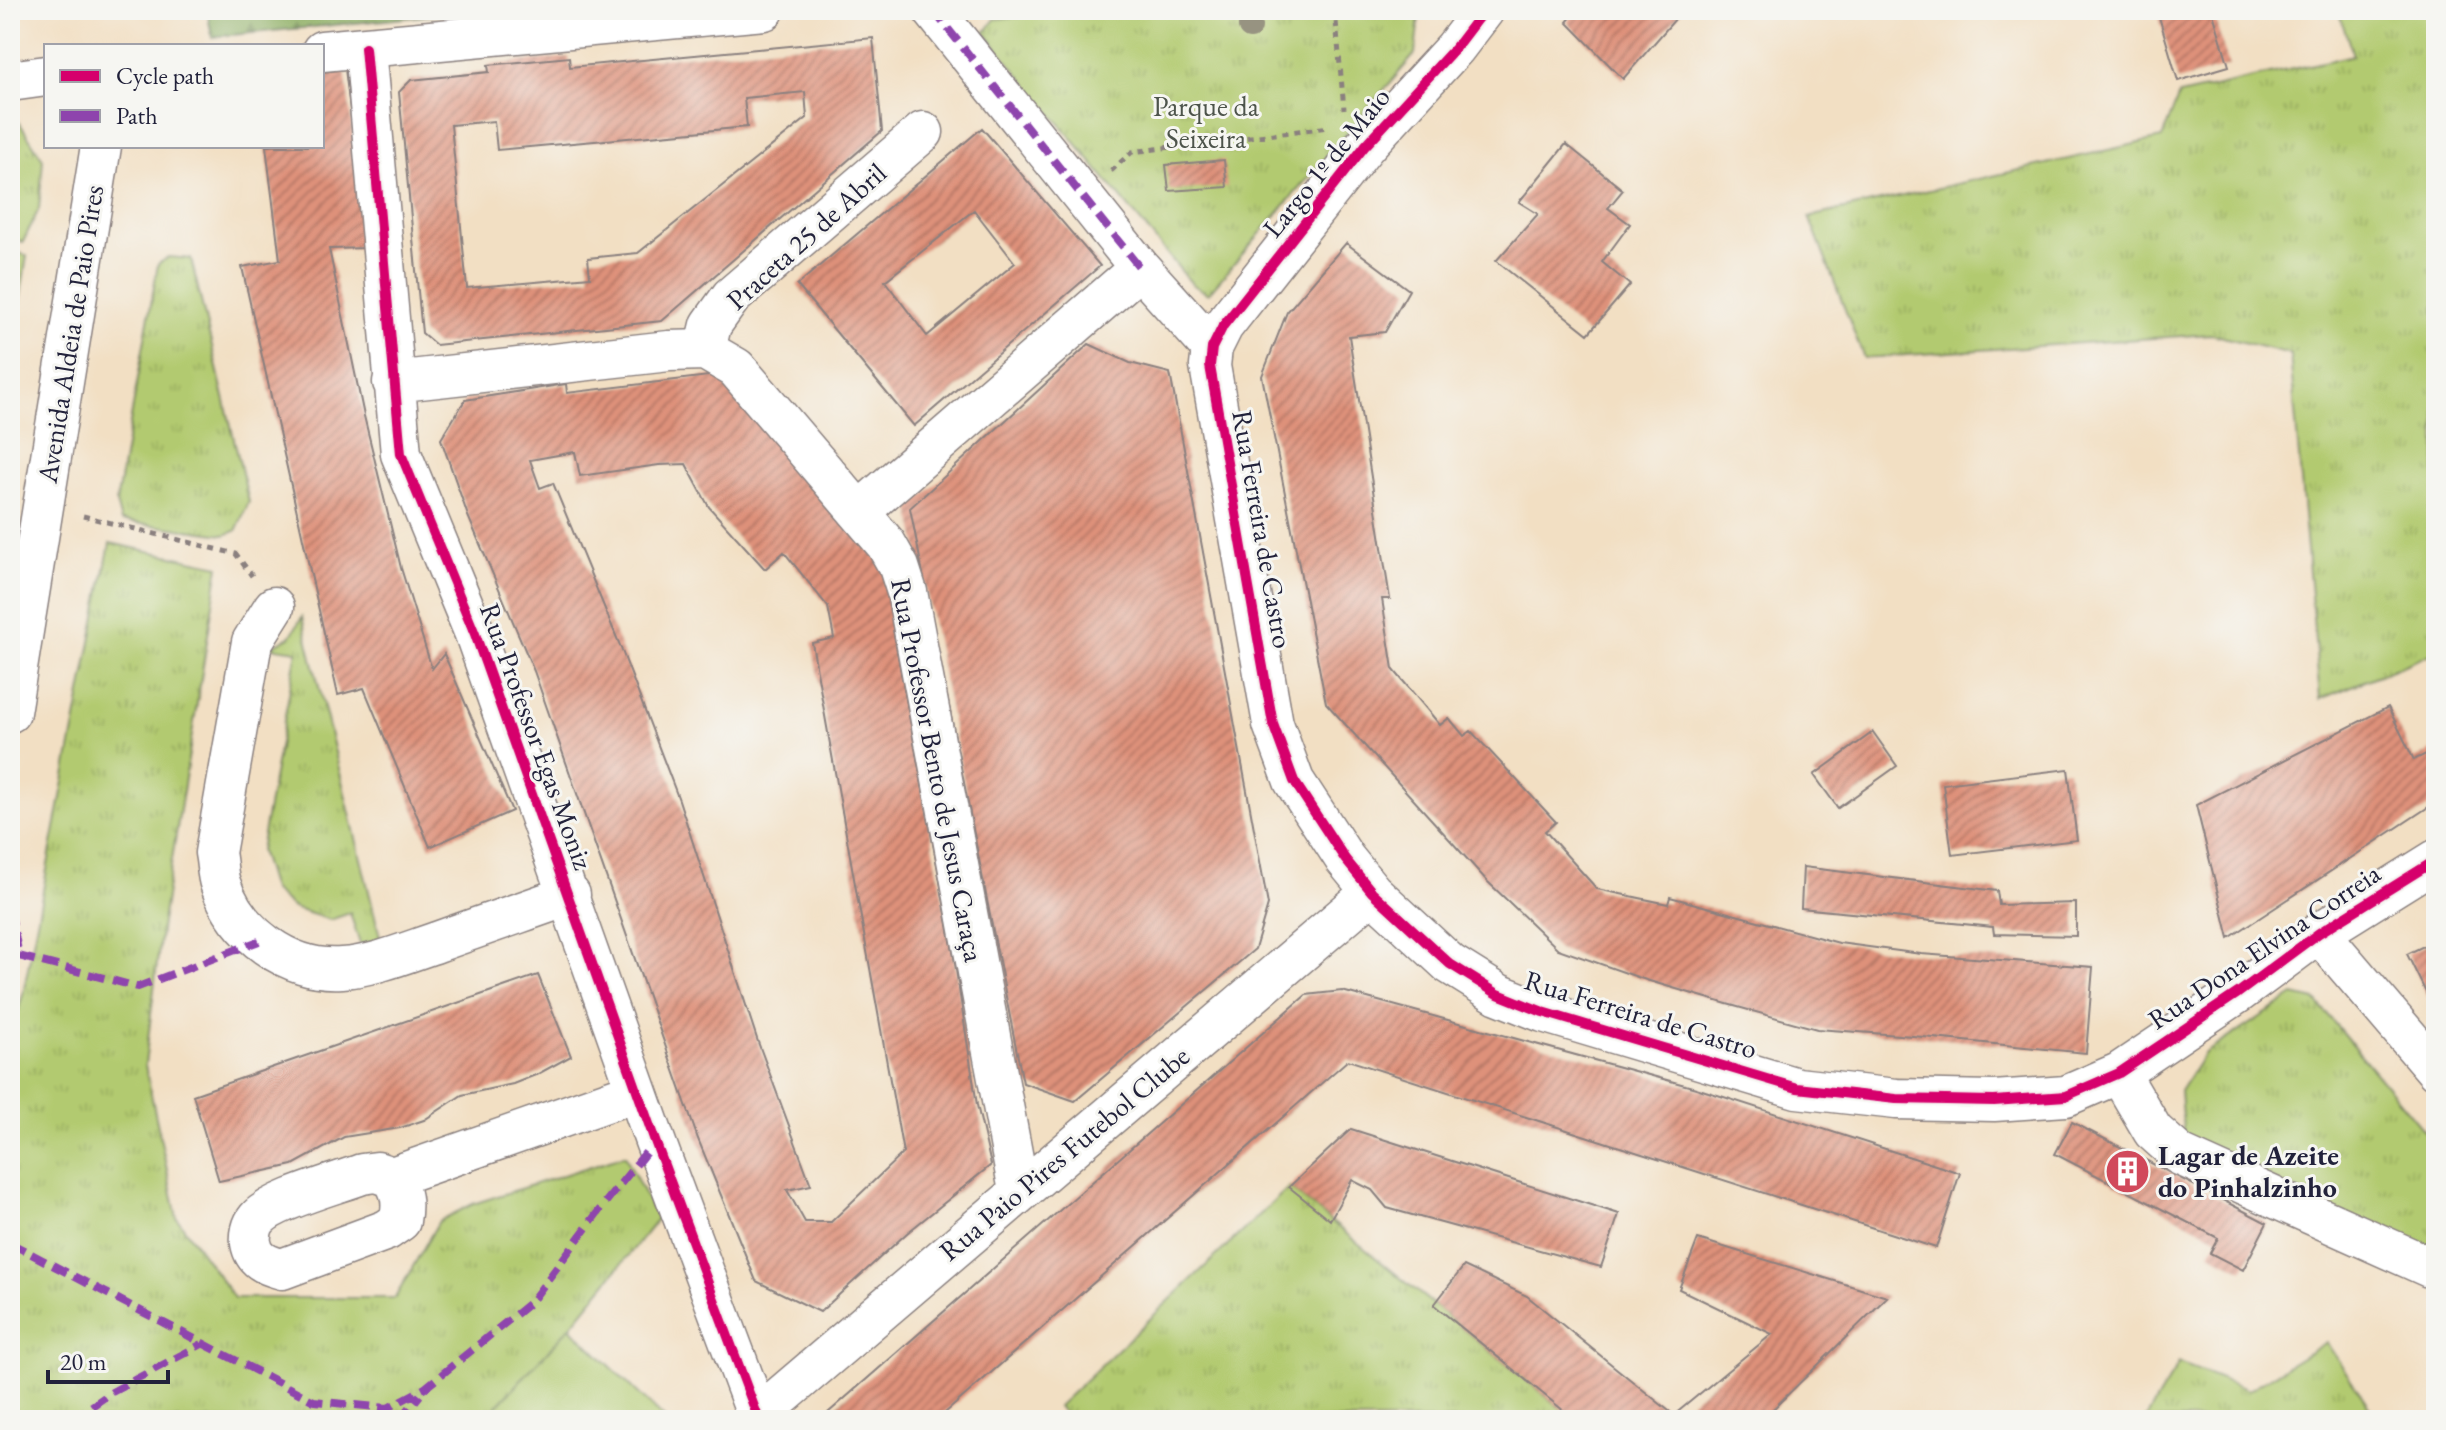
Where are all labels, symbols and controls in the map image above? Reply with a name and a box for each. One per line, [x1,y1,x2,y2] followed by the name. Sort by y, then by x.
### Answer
[44,44,324,148] legend
[116,60,214,91] text: Cycle path
[1254,79,1398,245] street label: Largo 1º de Maio
[1153,88,1260,156] park label: Parque da Seixeira
[116,100,158,131] text: Path
[718,154,894,317] street label: Praceta 25 de Abril
[29,182,111,487] street label: Avenida Aldeia de Paio Pires
[1224,407,1302,651] street label: Rua Ferreira de Castro
[883,575,993,966] street label: Rua Professor Bento de Jesus Caraça
[472,598,602,874] street label: Rua Professor Egas Moniz
[2141,854,2388,1037] street label: Rua Dona Elvina Correia
[1520,962,1762,1066] street label: Rua Ferreira de Castro
[931,1038,1197,1268] street label: Rua Paio Pires Futebol Clube
[2158,1137,2339,1205] place label: Lagar de Azeite do Pinhalzinho
[2103,1147,2151,1195] building icon: Lagar de Azeite do Pinhalzinho
[48,1334,168,1384] scale bar
[60,1346,107,1377] text: 20 m

